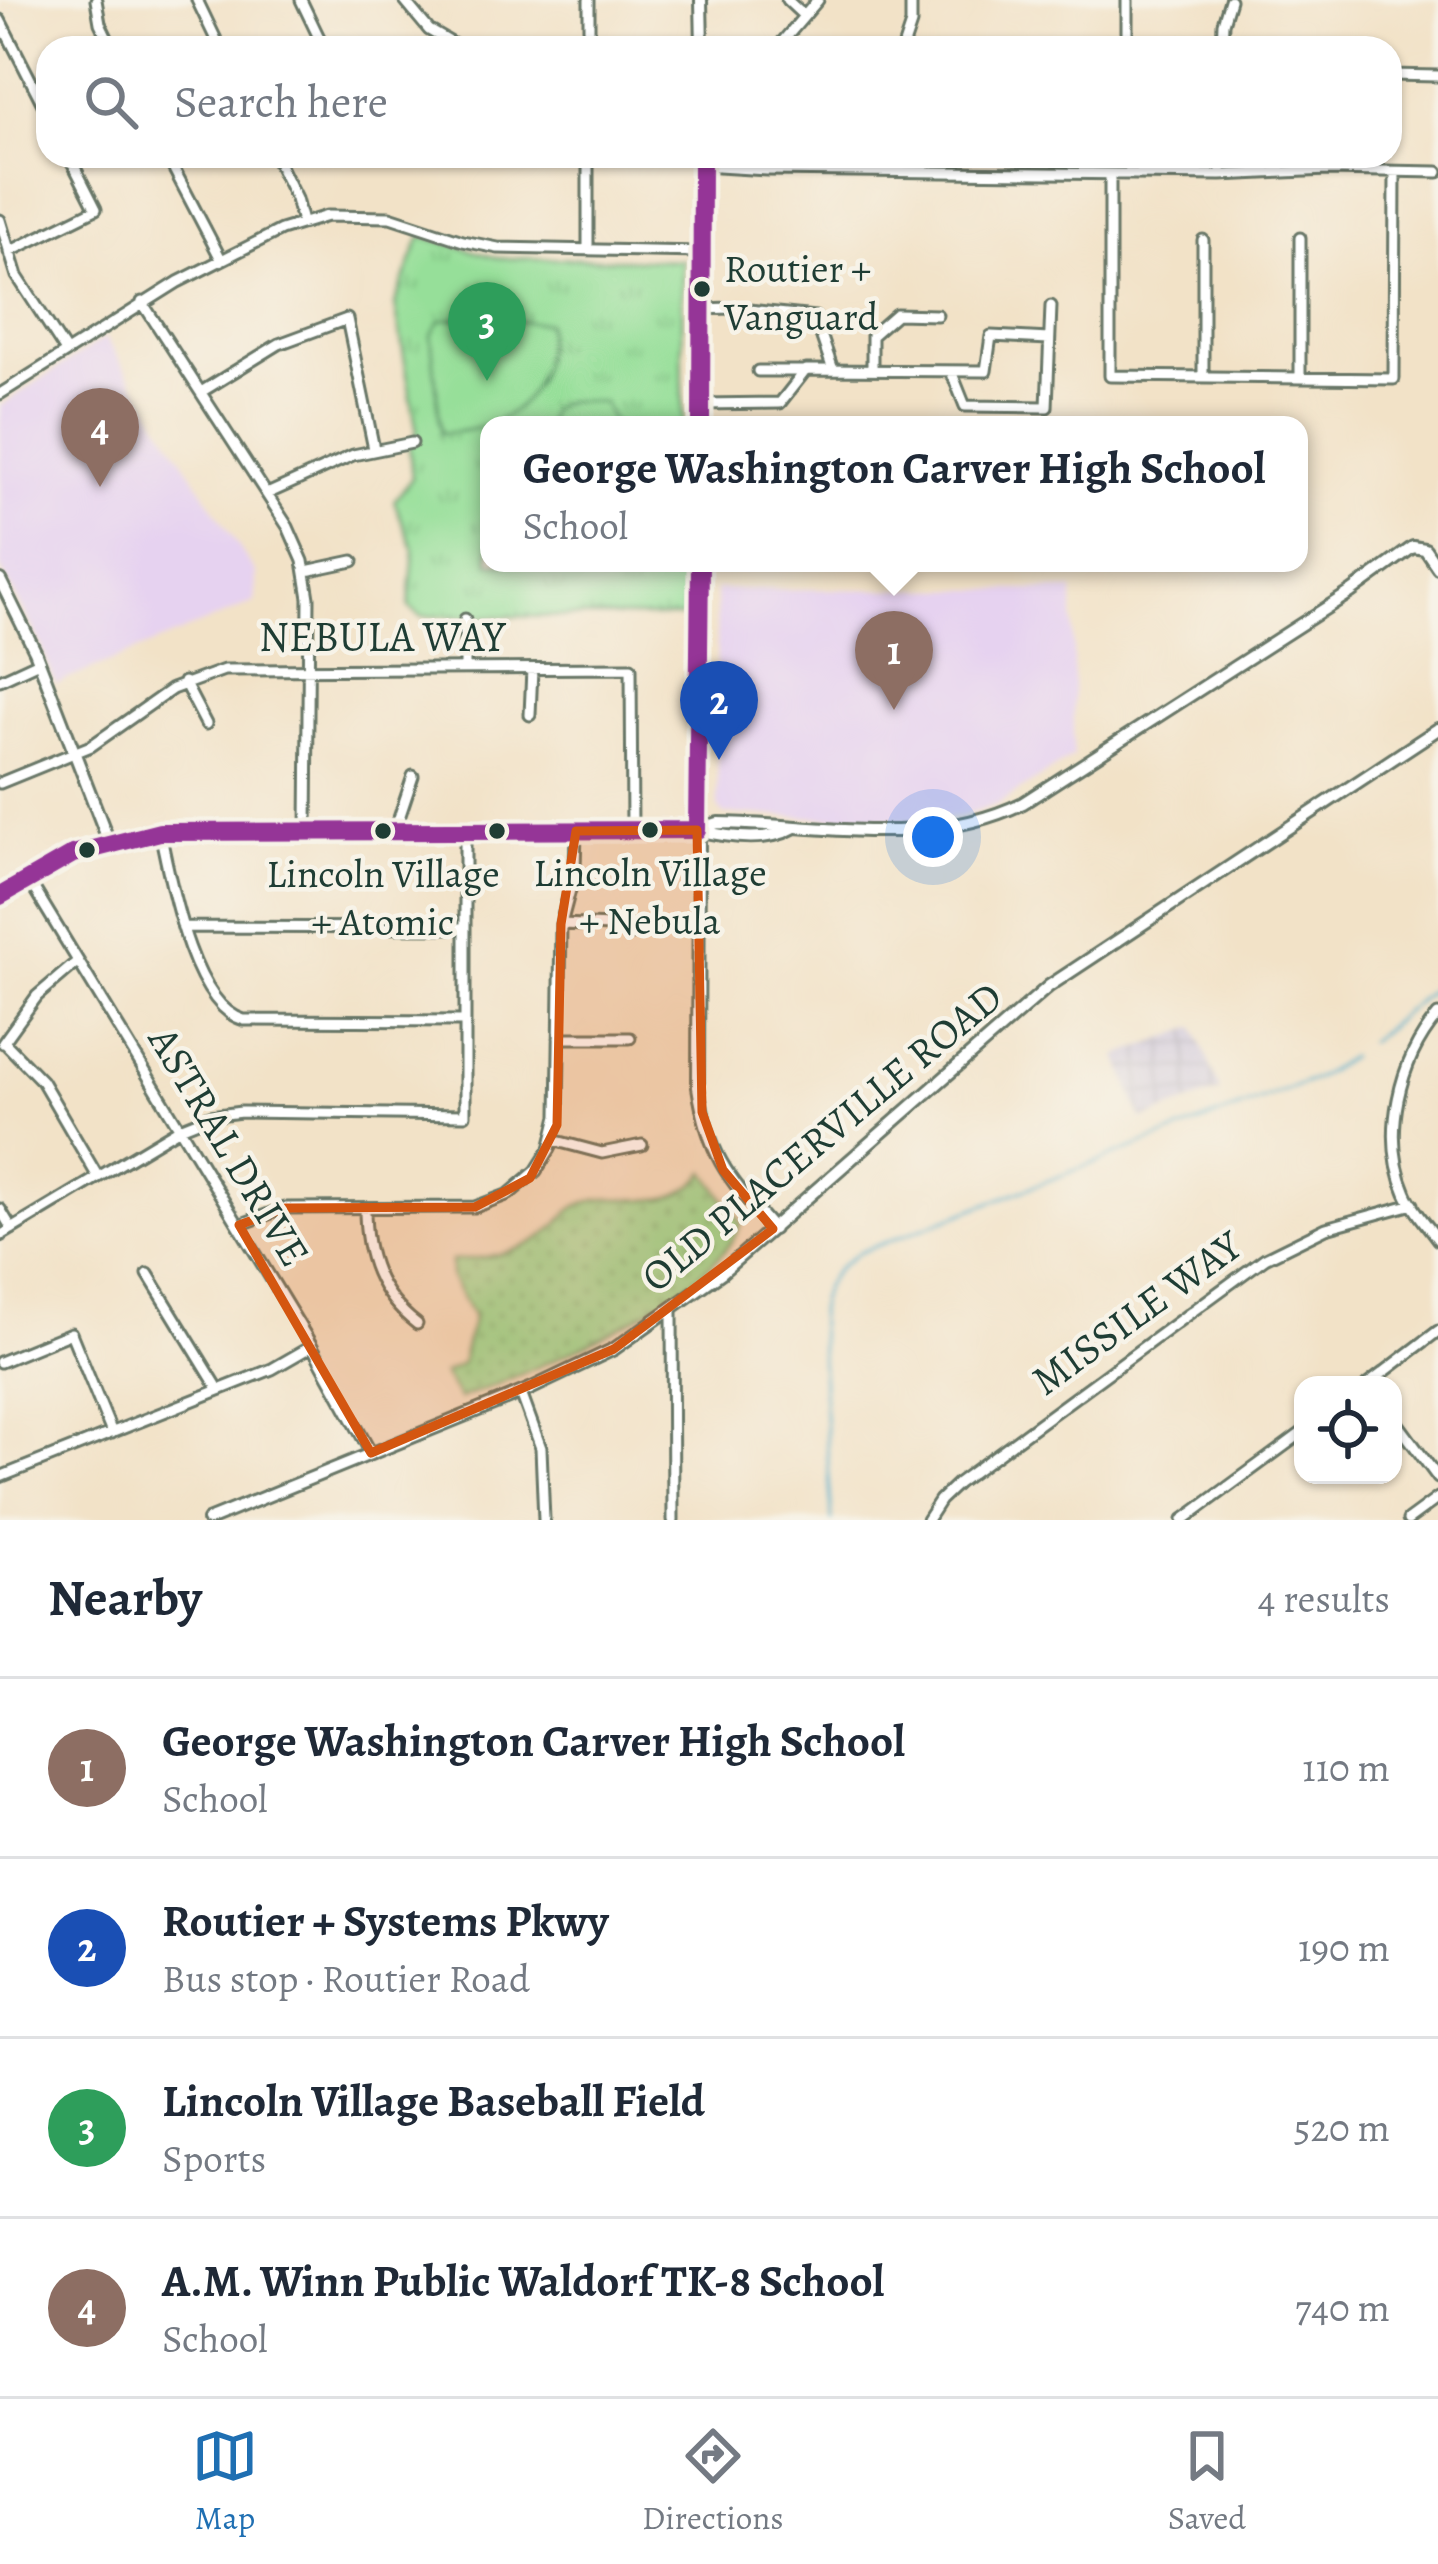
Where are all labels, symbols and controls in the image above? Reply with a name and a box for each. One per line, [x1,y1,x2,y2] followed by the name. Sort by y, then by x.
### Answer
[36,36,1402,168] search box
[78,69,144,135] icon: search
[174,71,388,133] text: Search here
[723,242,879,343] place label: Routier + Vanguard
[691,278,713,300] marker: Routier + Vanguard
[448,282,526,381] pin: 3
[61,388,139,487] pin: 4
[480,416,1308,572] popup
[522,437,1266,499] text: George Washington Carver High School
[522,499,628,552] text: School
[259,608,507,665] street label: NEBULA WAY
[855,611,933,710] pin: 1
[680,661,758,760] pin: 2
[903,807,963,867] your location
[639,819,661,841] marker: Lincoln Village + Nebula
[372,820,394,842] marker: Lincoln Village + Atomic
[486,820,508,842] unlabelled marker
[76,839,98,861] unlabelled marker
[533,846,767,947] place label: Lincoln Village + Nebula
[266,847,500,948] place label: Lincoln Village + Atomic
[629,968,1014,1305] street label: OLD PLACERVILLE ROAD
[135,1015,324,1277] street label: ASTRAL DRIVE
[1020,1216,1254,1408] street label: MISSILE WAY
[1294,1376,1402,1484] map controls
[1294,1376,1402,1484] button: locate
[48,1563,202,1633] text: Nearby
[1258,1572,1390,1625] text: 4 results
[162,1710,905,1772] text: George Washington Carver High School
[80,1741,94,1794] text: 1
[1302,1741,1390,1794] text: 110 m
[162,1772,268,1825] text: School
[162,1890,609,1952] text: Routier + Systems Pkwy
[78,1921,96,1974] text: 2
[1298,1921,1390,1974] text: 190 m
[162,1952,530,2005] text: Bus stop · Routier Road
[162,2070,705,2132] text: Lincoln Village Baseball Field
[79,2101,95,2154] text: 3
[1294,2101,1390,2154] text: 520 m
[162,2132,266,2185] text: Sports
[162,2250,884,2312] text: A.M. Winn Public Waldorf TK-8 School
[78,2281,96,2334] text: 4
[1295,2281,1390,2334] text: 740 m
[162,2312,268,2365] text: School
[192,2423,258,2540] tab: Map
[642,2423,784,2540] tab: Directions
[1168,2423,1246,2540] tab: Saved

